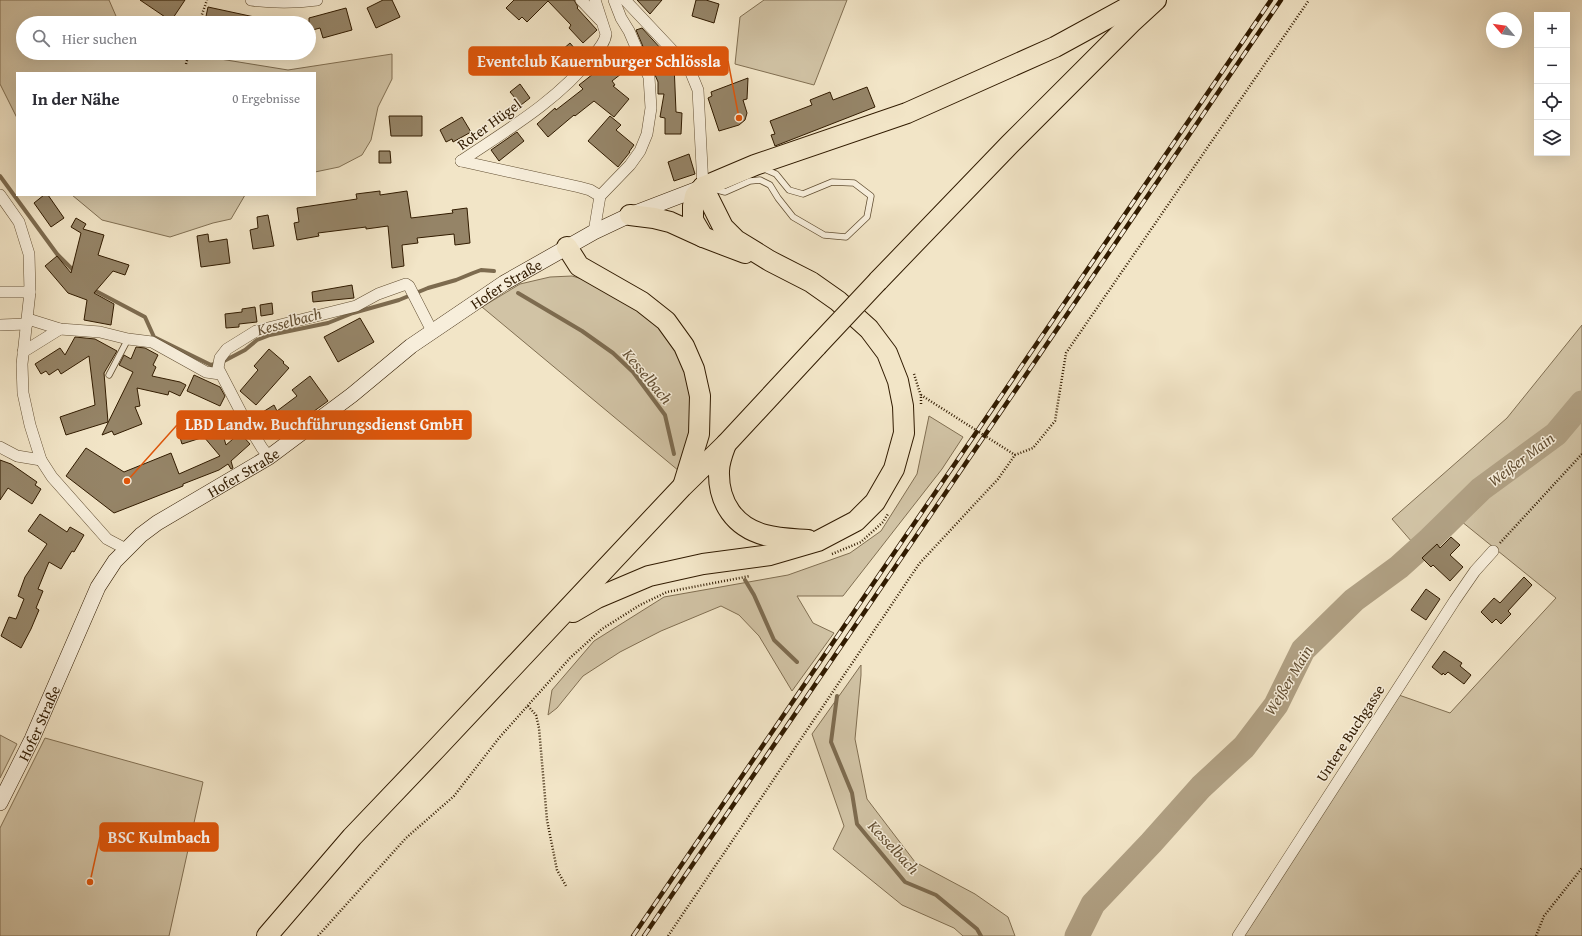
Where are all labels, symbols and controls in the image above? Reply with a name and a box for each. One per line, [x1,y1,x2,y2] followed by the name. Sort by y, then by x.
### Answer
[1486,12,1522,48] north arrow
[1534,12,1570,156] map controls
[1534,12,1570,48] button: +
[16,16,316,60] search box
[30,27,52,49] icon: search
[62,28,137,49] text: Hier suchen
[469,47,728,75] callout: Eventclub Kauernburger Schlössla
[1534,48,1570,84] button: −
[477,49,721,73] text: Eventclub Kauernburger Schlössla
[1534,84,1570,120] button: locate
[32,86,120,111] text: In der Nähe
[232,89,300,108] text: 0 Ergebnisse
[453,93,525,155] street label: Roter Hügel
[1534,120,1570,156] button: layers
[466,253,545,314] street label: Hofer Straße
[253,301,324,341] water label: Kesselbach
[617,342,679,409] water label: Kesselbach
[177,411,471,439] callout: LBD Landw. Buchführungsdienst GmbH
[185,412,463,436] text: LBD Landw. Buchführungsdienst GmbH
[1483,426,1559,492] water label: Weißer Main
[203,442,283,502] street label: Hofer Straße
[1258,640,1318,720] water label: Weißer Main
[1311,680,1389,786] street label: Untere Buchgasse
[12,682,65,764] street label: Hofer Straße
[862,814,925,879] water label: Kesselbach
[100,823,218,851] callout: BSC Kulmbach
[108,825,211,849] text: BSC Kulmbach

